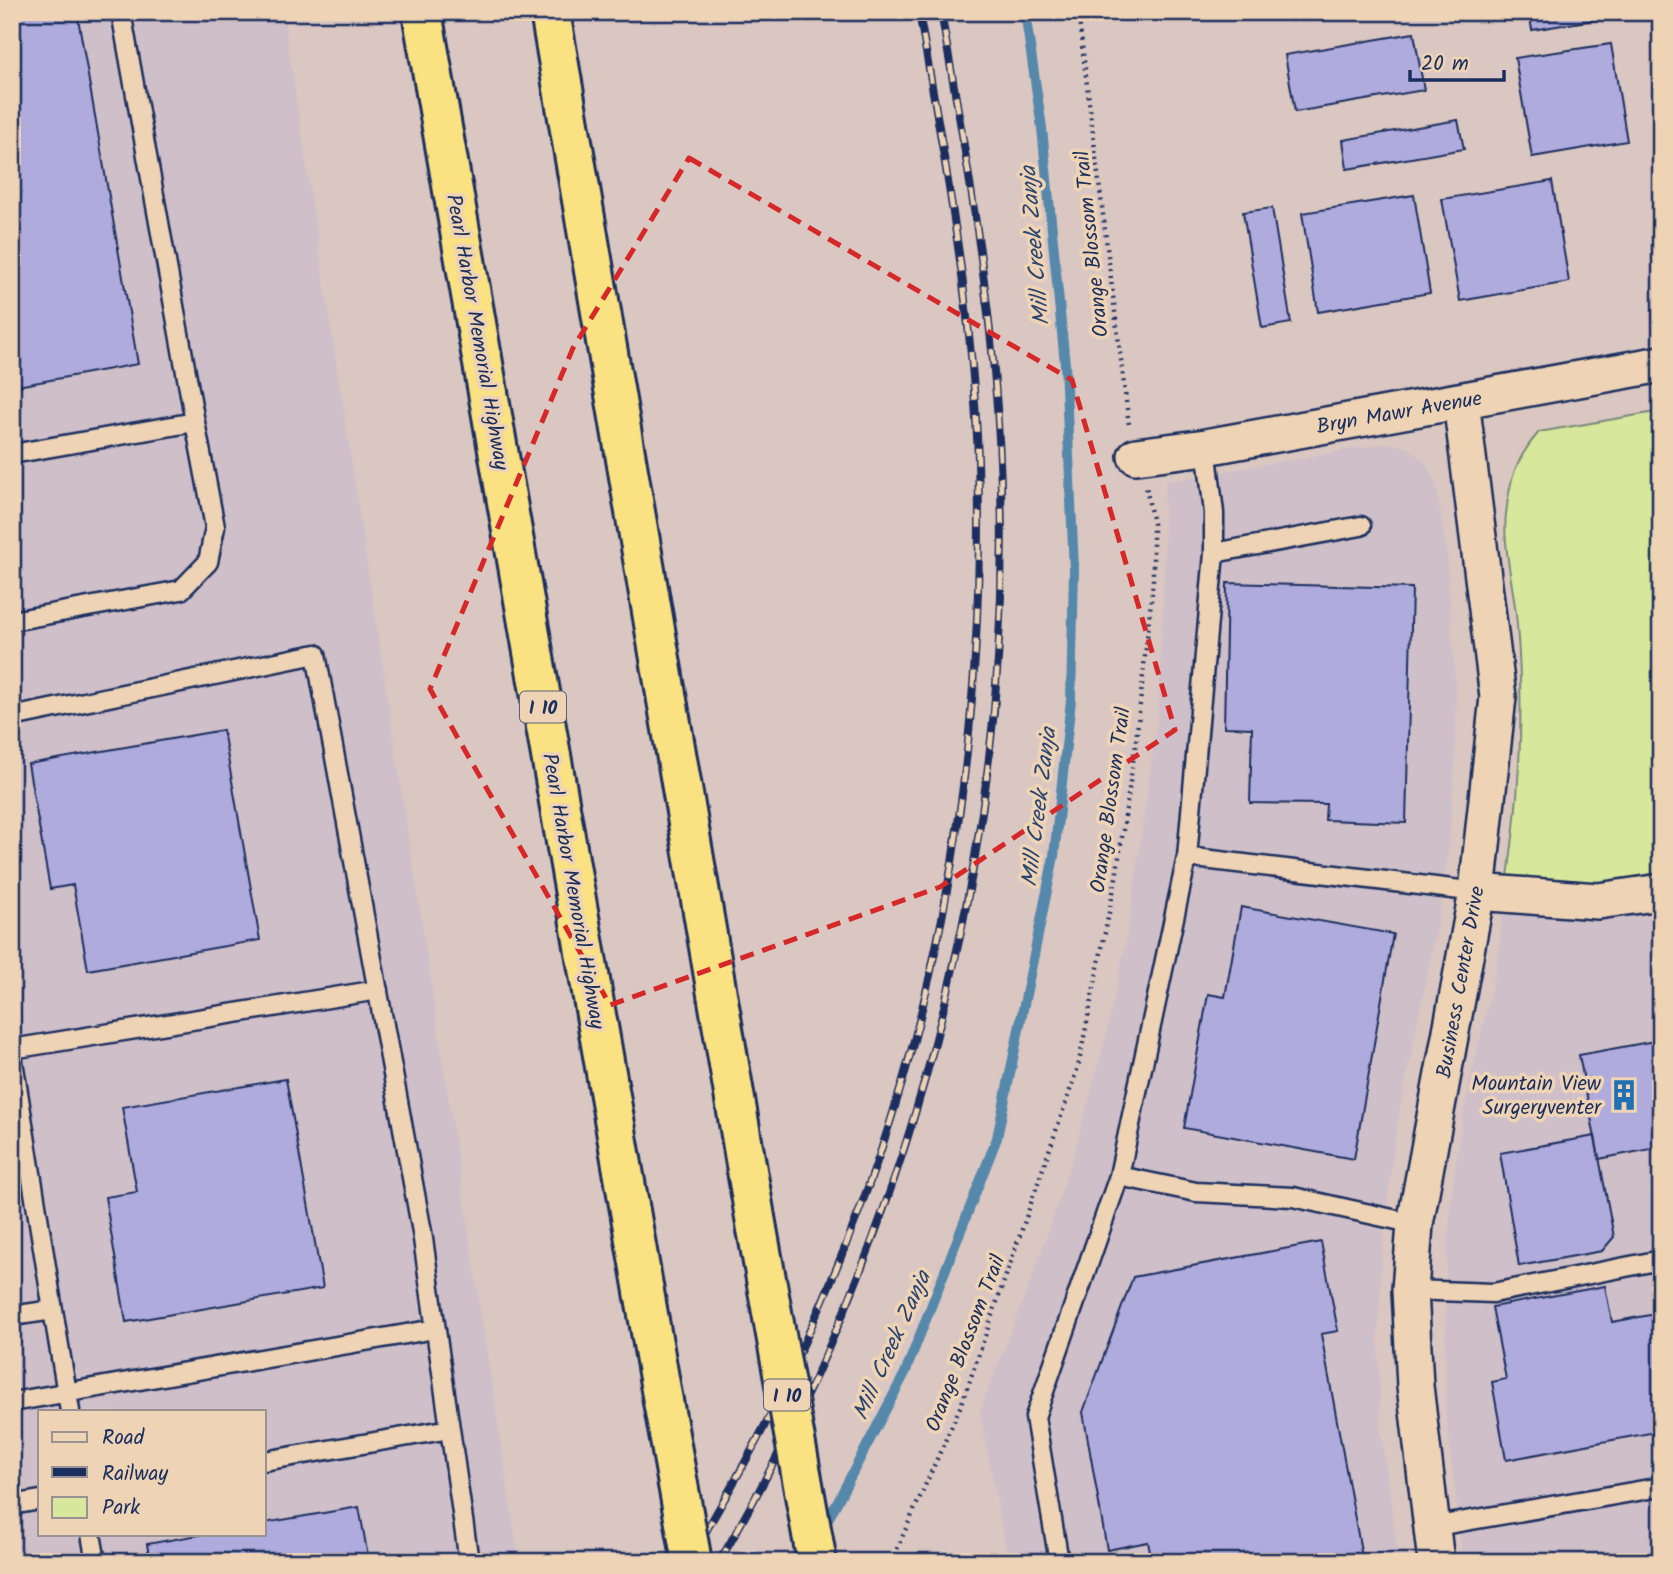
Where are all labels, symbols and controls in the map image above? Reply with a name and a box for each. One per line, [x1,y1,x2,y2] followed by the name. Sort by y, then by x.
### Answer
[1410,38,1505,82] scale bar
[1421,48,1469,81] text: 20 m
[1066,149,1119,339] street label: Orange Blossom Trail
[1011,162,1061,327] water label: Mill Creek Zanja
[436,192,517,473] street label: Pearl Harbor Memorial Highway
[1314,383,1485,444] street label: Bryn Mawr Avenue
[520,692,566,722] road number: I 10
[1082,705,1141,895] street label: Orange Blossom Trail
[1012,723,1068,889] water label: Mill Creek Zanja
[532,751,613,1032] street label: Pearl Harbor Memorial Highway
[1428,883,1495,1081] street label: Business Center Drive
[1471,1068,1602,1125] place label: Mountain View Surgeryventer
[1607,1078,1641,1112] building icon: Mountain View Surgeryventer
[917,1250,1015,1437] street label: Orange Blossom Trail
[844,1263,943,1426] water label: Mill Creek Zanja
[764,1380,810,1410] road number: I 10
[38,1410,266,1536] legend
[102,1422,145,1455] text: Road
[102,1458,168,1491] text: Railway
[102,1492,140,1525] text: Park

